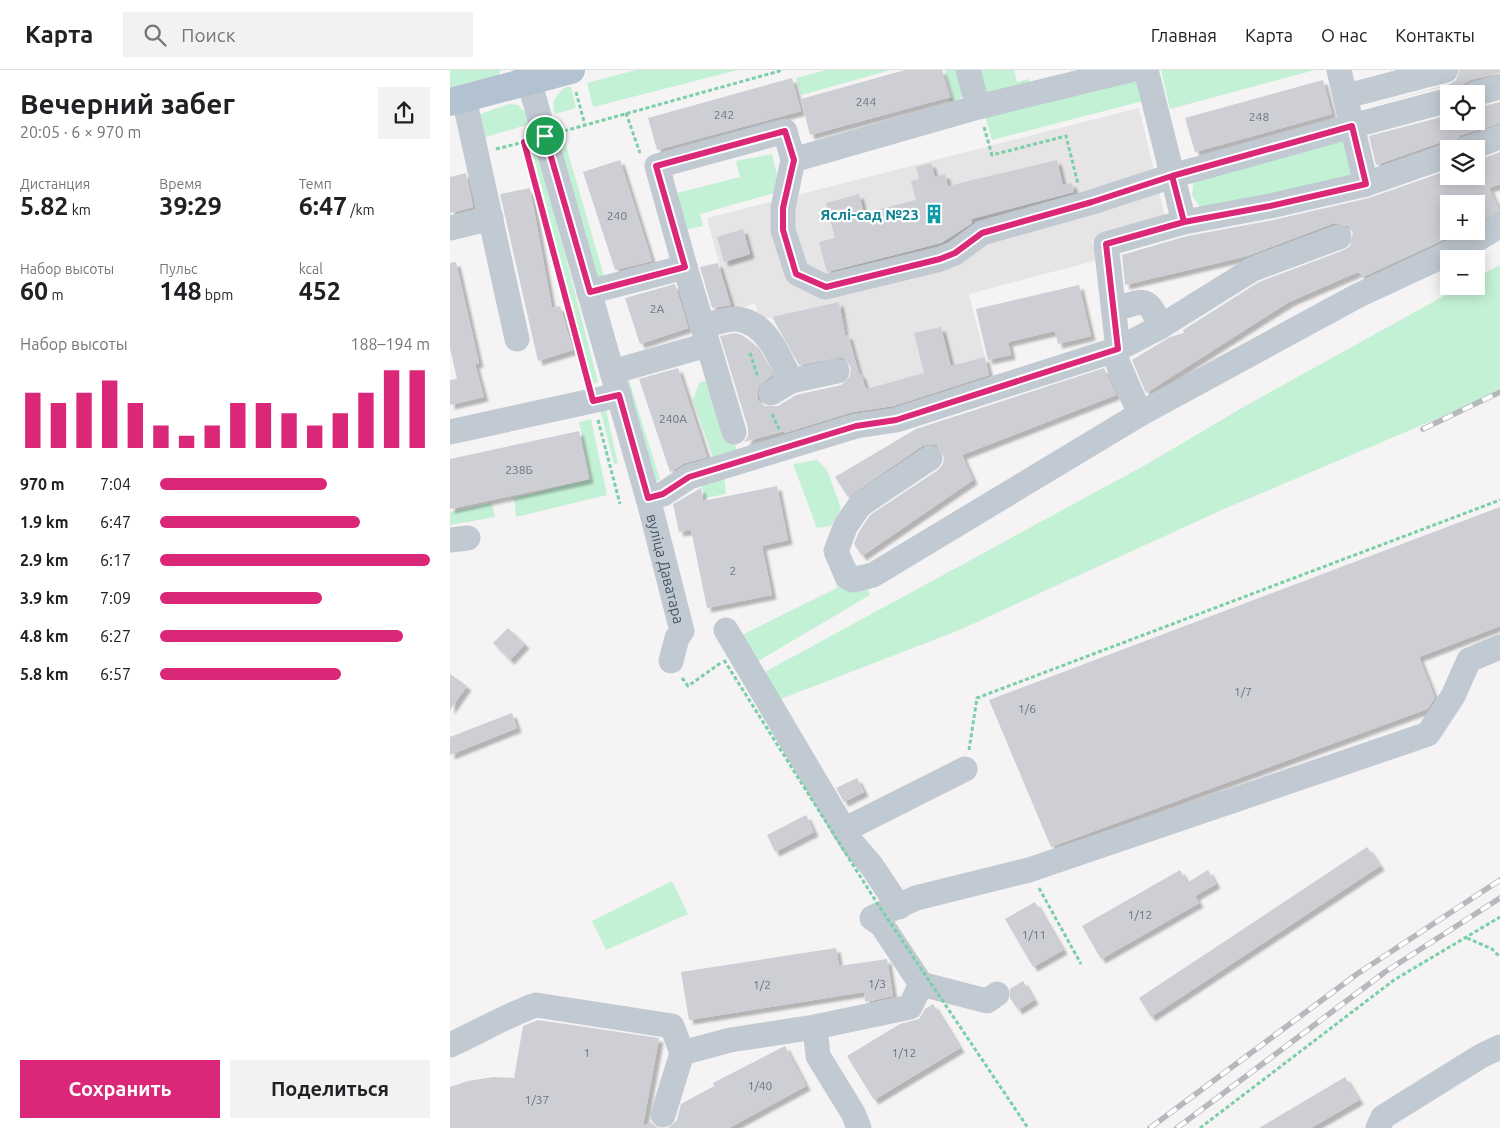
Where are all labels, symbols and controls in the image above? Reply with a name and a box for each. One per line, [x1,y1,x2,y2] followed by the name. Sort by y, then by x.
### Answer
[123,12,473,57] search box
[25,21,93,48] text: Карта
[141,21,169,49] icon: search
[181,24,235,46] text: Поиск
[1151,25,1217,45] text: Главная
[1245,25,1293,45] text: Карта
[1321,25,1367,45] text: О нас
[1395,25,1475,45] text: Контакты
[1440,85,1485,295] map controls
[1440,85,1485,130] button: locate
[378,87,430,139] button: share
[20,88,235,119] text: Вечерний забег
[856,95,876,108] house number: 244
[714,108,734,121] house number: 242
[1249,110,1269,123] house number: 248
[524,115,566,157] pin
[531,122,559,150] icon: arrive
[20,123,141,141] text: 20:05 · 6 × 970 m
[1440,140,1485,185] button: layers
[20,176,90,192] text: Дистанция
[159,176,202,192] text: Время
[299,176,332,192] text: Темп
[20,192,68,220] text: 5.82
[159,192,222,220] text: 39:29
[299,192,347,220] text: 6:47
[1440,195,1485,240] button: +
[68,202,91,218] text: km
[347,202,375,218] text: /km
[923,203,945,225] building icon: Яслі-сад №23
[820,206,919,223] place label: Яслі-сад №23
[607,209,627,222] house number: 240
[1440,250,1485,295] button: −
[20,261,114,277] text: Набор высоты
[159,261,197,277] text: Пульс
[299,261,323,277] text: kcal
[20,277,48,305] text: 60
[159,277,202,305] text: 148
[299,277,341,305] text: 452
[48,287,64,303] text: m
[202,287,233,303] text: bpm
[650,302,664,315] house number: 2А
[20,335,128,353] text: Набор высоты
[350,335,430,353] text: 188–194 m
[659,412,687,425] house number: 240А
[505,463,533,476] house number: 238Б
[20,475,65,493] text: 970 m
[100,475,131,493] text: 7:04
[644,512,688,625] street label: вуліца Даватара
[20,513,69,531] text: 1.9 km
[100,513,131,531] text: 6:47
[20,551,69,569] text: 2.9 km
[100,551,131,569] text: 6:17
[730,564,736,577] house number: 2
[20,589,69,607] text: 3.9 km
[100,589,131,607] text: 7:09
[20,627,69,645] text: 4.8 km
[100,627,131,645] text: 6:27
[20,665,69,683] text: 5.8 km
[100,665,131,683] text: 6:57
[1234,685,1252,698] house number: 1/7
[1018,702,1036,715] house number: 1/6
[1128,908,1152,921] house number: 1/12
[1022,928,1046,941] house number: 1/11
[868,977,886,990] house number: 1/3
[753,978,771,991] house number: 1/2
[584,1046,590,1059] house number: 1
[892,1046,916,1059] house number: 1/12
[20,1060,220,1118] button: Сохранить
[230,1060,430,1118] button: Поделиться
[748,1079,773,1092] house number: 1/40
[525,1093,549,1106] house number: 1/37

